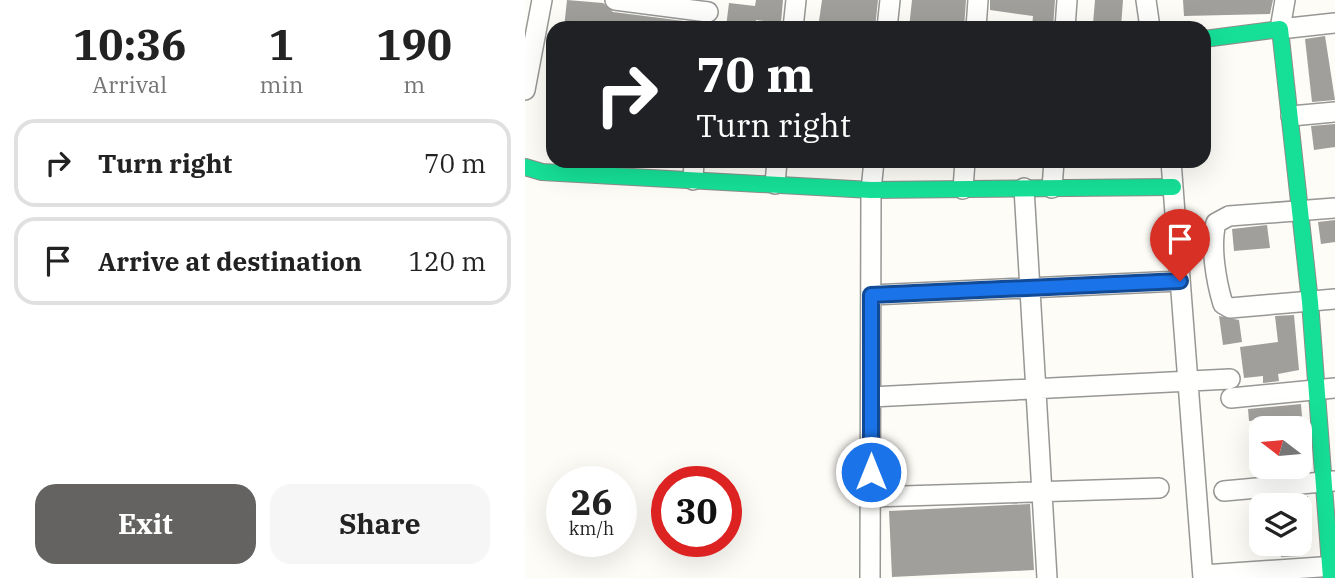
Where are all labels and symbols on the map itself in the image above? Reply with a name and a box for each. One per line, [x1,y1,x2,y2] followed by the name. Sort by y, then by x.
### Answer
[1150,209,1210,281] pin
[1249,416,1313,480] north arrow
[834,435,908,509] position arrow
[651,466,742,557] speed limit sign: 30

